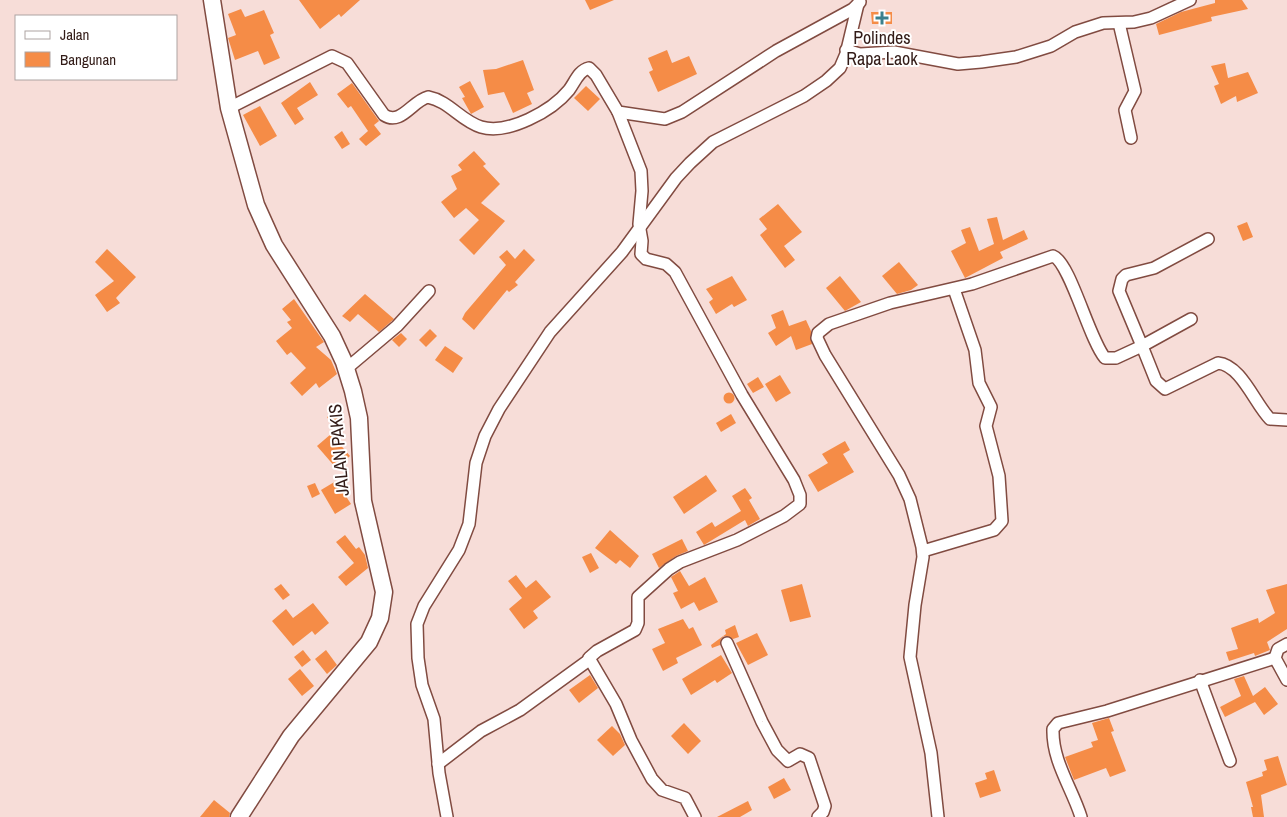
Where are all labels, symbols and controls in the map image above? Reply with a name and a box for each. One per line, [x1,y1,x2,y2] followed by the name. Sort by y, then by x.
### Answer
[875,11,889,25] marker: Polindes Rapa Laok
[15,15,178,80] legend
[60,24,89,45] text: Jalan
[846,25,918,71] place label: Polindes Rapa Laok
[60,49,116,70] text: Bangunan
[322,403,355,497] street label: JALAN PAKIS

